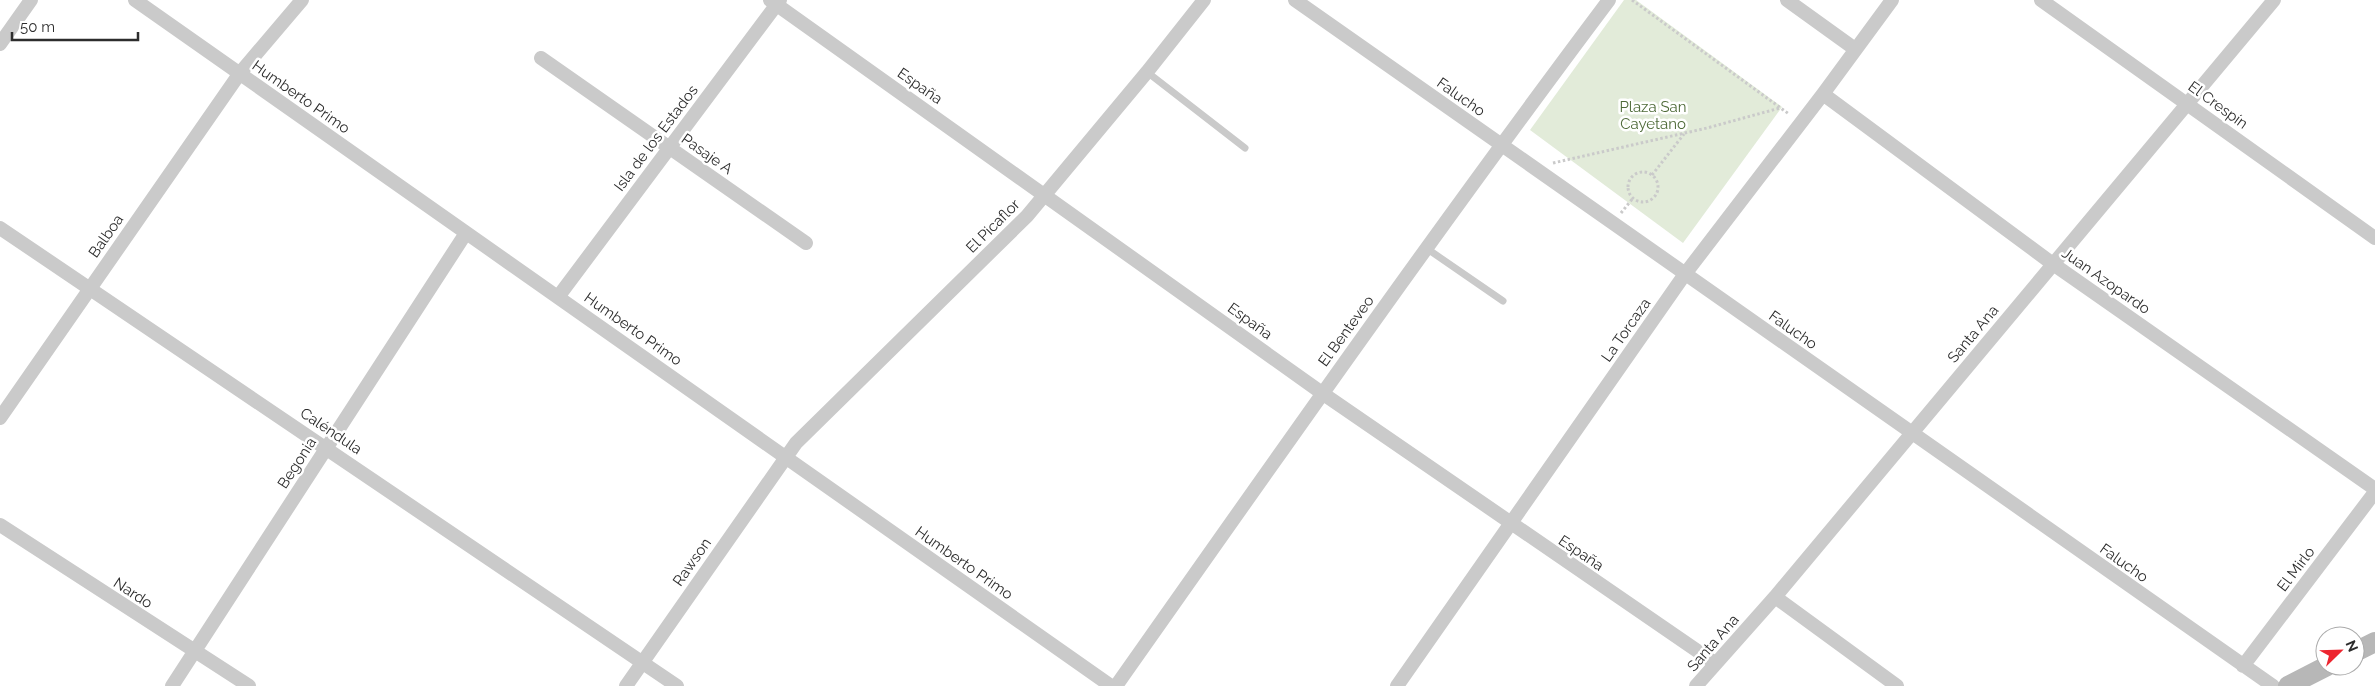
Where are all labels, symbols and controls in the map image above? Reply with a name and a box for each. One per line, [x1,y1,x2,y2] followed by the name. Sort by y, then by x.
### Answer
[12,10,139,42] scale bar
[20,18,55,36] text: 50 m
[249,57,353,137] street label: Humberto Primo
[894,64,946,108] street label: España
[1433,74,1489,120] street label: Falucho
[2185,77,2251,133] street label: El Crespín
[610,81,702,195] street label: Isla de los Estados
[1620,98,1687,133] park label: Plaza San Cayetano
[678,130,736,178] street label: Pasaje A
[962,195,1024,257] street label: El Picaflor
[85,211,127,261] street label: Balboa
[2059,244,2154,318] street label: Juan Azopardo
[581,289,685,369] street label: Humberto Primo
[1314,292,1378,370] street label: El Benteveo
[1597,295,1655,365] street label: La Torcaza
[1224,299,1276,343] street label: España
[1944,302,2002,366] street label: Santa Ana
[1765,307,1821,353] street label: Falucho
[297,404,365,458] street label: Caléndula
[274,434,320,492] street label: Begonia
[912,523,1016,603] street label: Humberto Primo
[1555,531,1607,575] street label: España
[669,535,715,589] street label: Rawson
[2096,540,2152,586] street label: Falucho
[2273,543,2319,595] street label: El Mirlo
[110,574,156,612] street label: Nardo
[1683,611,1743,675] street label: Santa Ana
[2315,626,2365,676] north arrow
[2343,638,2361,654] text: N

